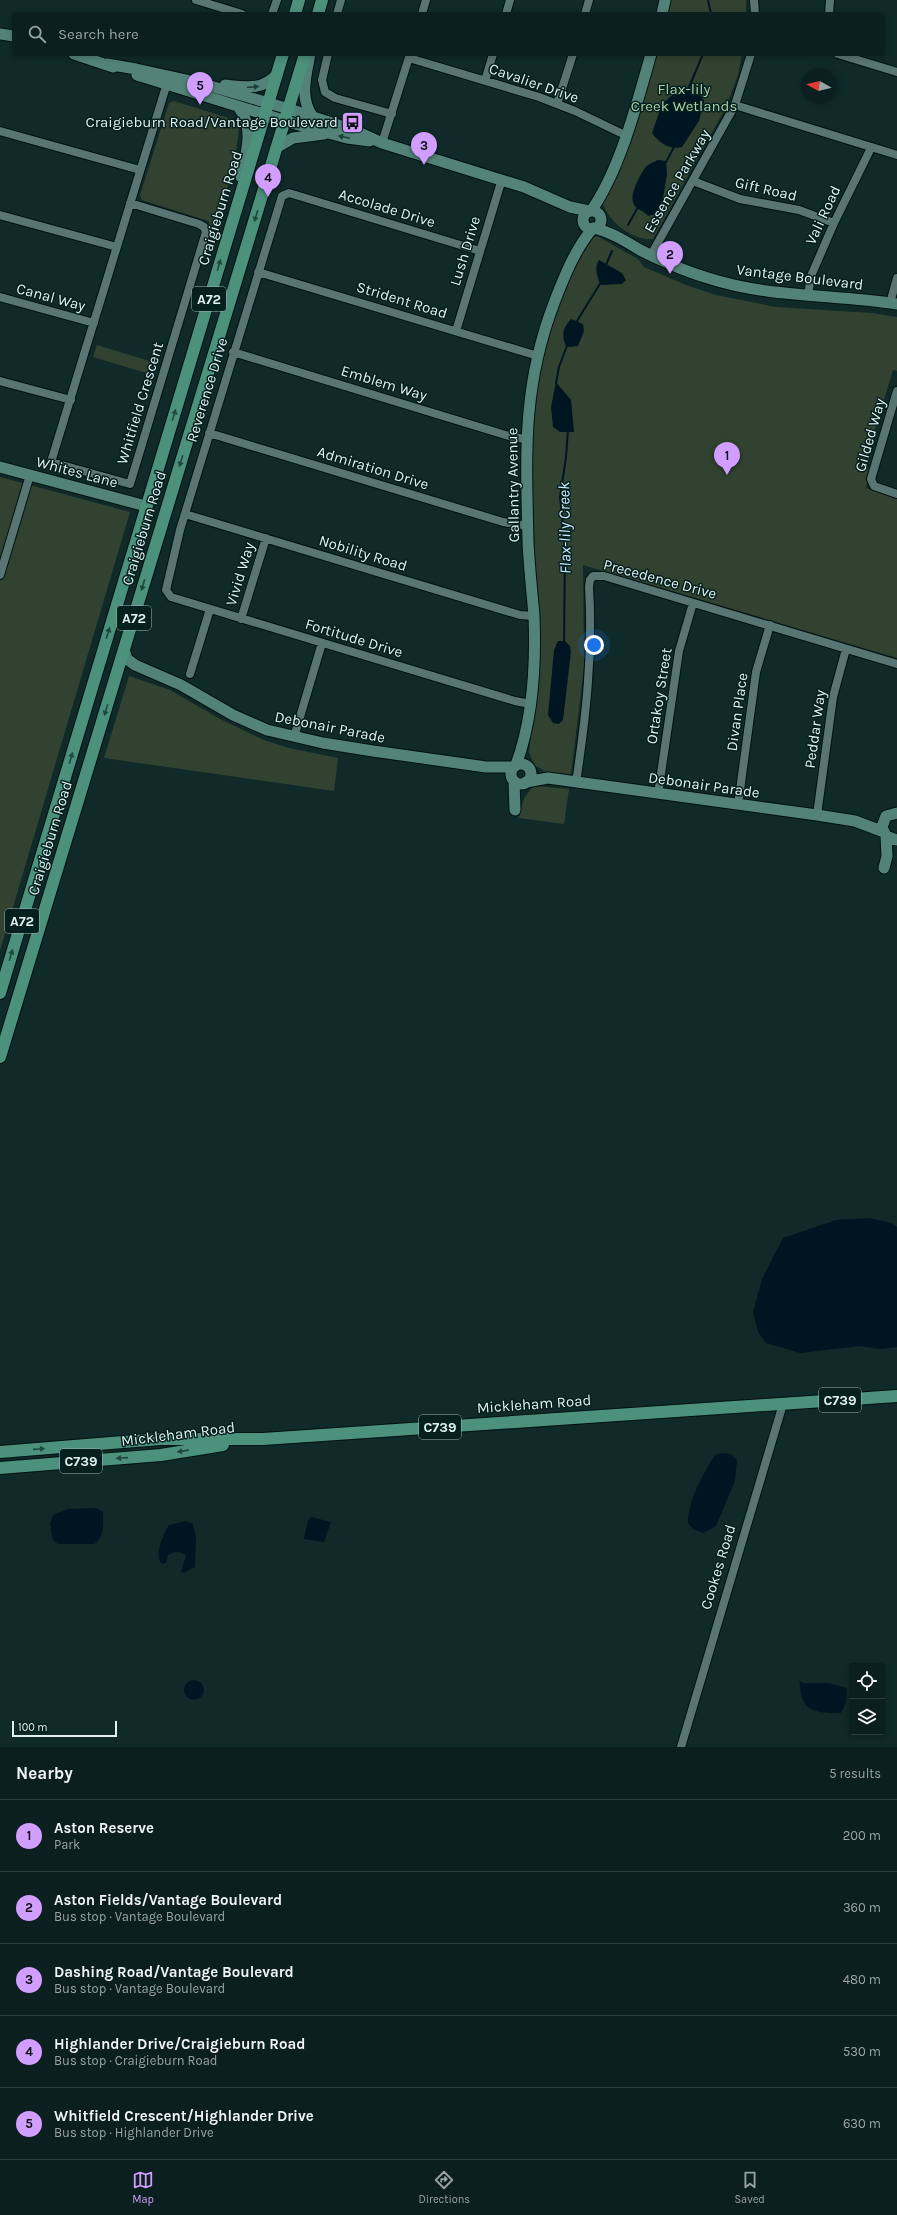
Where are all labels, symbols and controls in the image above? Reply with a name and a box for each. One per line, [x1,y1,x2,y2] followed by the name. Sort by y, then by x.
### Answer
[12,12,885,56] search box
[26,23,48,45] icon: search
[58,25,139,43] text: Search here
[487,59,581,107] street label: Cavalier Drive
[801,68,837,104] north arrow
[187,72,213,105] pin: 5
[631,80,737,115] park label: Flax-lily Creek Wetlands
[247,83,259,90] one-way arrow
[340,109,366,135] bus stop icon: Craigieburn Road/Vantage Boulevard
[85,113,338,131] place label: Craigieburn Road/Vantage Boulevard
[640,126,714,236] street label: Essence Parkway
[411,132,437,165] pin: 3
[338,134,350,140] one-way arrow
[194,149,246,267] street label: Craigieburn Road
[255,164,281,197] pin: 4
[733,173,799,205] street label: Gift Road
[802,183,844,247] street label: Vali Road
[337,185,437,231] street label: Accolade Drive
[252,210,258,222] one-way arrow
[446,214,484,288] street label: Lush Drive
[657,241,683,274] pin: 2
[216,259,222,271] one-way arrow
[736,260,864,294] street label: Vantage Boulevard
[354,278,450,322] street label: Strident Road
[15,279,87,315] street label: Canal Way
[192,287,226,311] road number: A72
[183,336,231,444] street label: Reverence Drive
[113,339,167,466] street label: Whitfield Crescent
[339,361,429,405] street label: Emblem Way
[851,396,889,474] street label: Gilded Way
[171,409,177,421] one-way arrow
[503,428,523,542] street label: Gallantry Avenue
[315,442,431,494] street label: Admiration Drive
[714,442,740,475] pin: 1
[34,452,120,492] street label: Whites Lane
[178,455,184,467] one-way arrow
[118,469,170,587] street label: Craigieburn Road
[554,481,575,574] water label: Flax-lily Creek
[317,531,409,575] street label: Nobility Road
[222,540,258,608] street label: Vivid Way
[601,555,719,603] street label: Precedence Drive
[140,579,146,591] one-way arrow
[117,606,151,630] road number: A72
[303,615,405,661] street label: Fortitude Drive
[105,627,111,639] one-way arrow
[584,635,604,655] your location
[642,646,676,745] street label: Ortakoy Street
[723,672,751,752] street label: Divan Place
[801,689,829,769] street label: Peddar Way
[103,704,109,716] one-way arrow
[273,707,387,747] street label: Debonair Parade
[68,751,74,763] one-way arrow
[647,768,761,802] street label: Debonair Parade
[24,779,76,897] street label: Craigieburn Road
[5,909,39,933] road number: A72
[8,949,14,961] one-way arrow
[819,1388,861,1412] road number: C739
[476,1391,592,1417] street label: Mickleham Road
[419,1415,461,1439] road number: C739
[120,1418,236,1450] street label: Mickleham Road
[33,1445,45,1452] one-way arrow
[177,1448,189,1454] one-way arrow
[60,1449,102,1473] road number: C739
[116,1454,128,1461] one-way arrow
[697,1522,739,1612] street label: Cookes Road
[849,1663,885,1735] map controls
[849,1663,885,1699] button: locate
[849,1699,885,1735] button: layers
[12,1719,117,1738] scale bar
[18,1721,48,1734] text: 100 m
[16,1763,73,1783] text: Nearby
[829,1766,881,1781] text: 5 results
[54,1819,154,1837] text: Aston Reserve
[27,1828,31,1843] text: 1
[843,1828,881,1843] text: 200 m
[54,1837,80,1852] text: Park
[54,1891,282,1909] text: Aston Fields/Vantage Boulevard
[25,1900,33,1915] text: 2
[843,1900,881,1915] text: 360 m
[54,1909,225,1924] text: Bus stop · Vantage Boulevard
[54,1963,294,1981] text: Dashing Road/Vantage Boulevard
[25,1972,33,1987] text: 3
[843,1972,881,1987] text: 480 m
[54,1981,225,1996] text: Bus stop · Vantage Boulevard
[54,2035,305,2053] text: Highlander Drive/Craigieburn Road
[25,2044,33,2059] text: 4
[843,2044,881,2059] text: 530 m
[54,2053,218,2068] text: Bus stop · Craigieburn Road
[54,2107,314,2125] text: Whitfield Crescent/Highlander Drive
[25,2116,33,2131] text: 5
[843,2116,881,2131] text: 630 m
[54,2125,214,2140] text: Bus stop · Highlander Drive
[132,2169,154,2206] tab: Map
[418,2169,470,2206] tab: Directions
[734,2169,765,2206] tab: Saved

